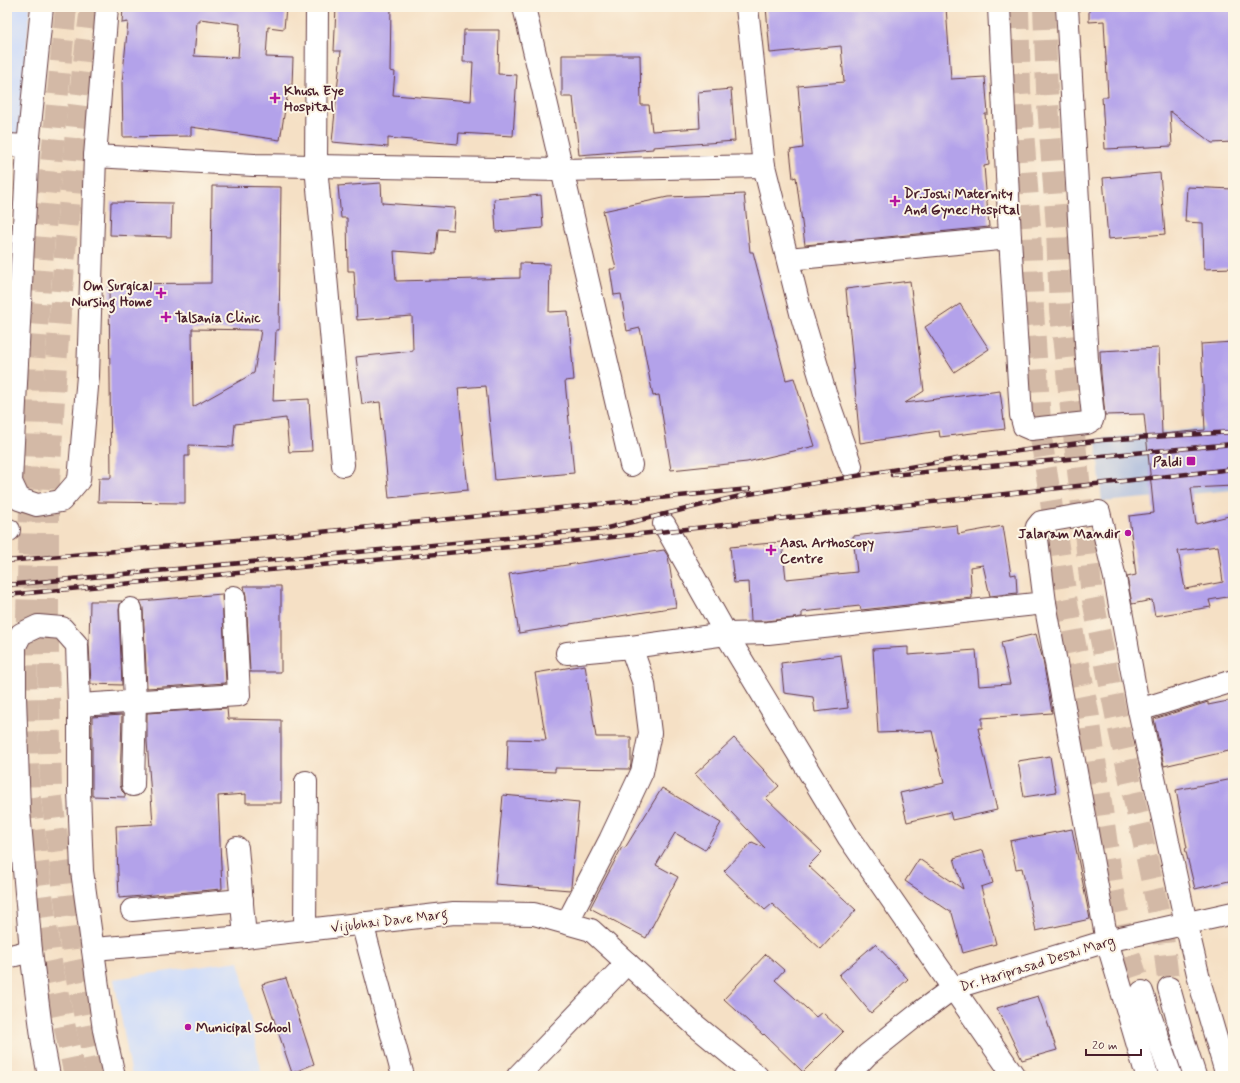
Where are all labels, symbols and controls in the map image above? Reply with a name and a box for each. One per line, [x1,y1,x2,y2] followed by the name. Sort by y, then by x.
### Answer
[284,82,344,116] place label: Khush Eye Hospital
[269,92,281,104] marker: Khush Eye Hospital
[904,185,1020,219] place label: Dr.Joshi Maternity And Gynec Hospital
[889,195,901,207] marker: Dr.Joshi Maternity And Gynec Hospital
[71,277,152,314] place label: Om Surgical Nursing Home
[155,287,167,299] marker: Om Surgical Nursing Home
[175,309,261,327] place label: Talsania Clinic
[160,311,172,323] marker: Talsania Clinic
[1153,453,1182,471] place label: Paldi
[1185,455,1197,467] marker: Paldi
[1018,525,1121,543] place label: Jalaram Mandir
[1123,528,1133,538] marker: Jalaram Mandir
[780,534,875,568] place label: Aash Arthoscopy Centre
[765,544,777,556] marker: Aash Arthoscopy Centre
[330,905,449,939] street label: Vijubhai Dave Marg
[958,932,1117,997] street label: Dr. Hariprasad Desai Marg
[196,1019,291,1037] place label: Municipal School
[183,1022,193,1032] marker: Municipal School
[1086,1031,1141,1057] scale bar
[1092,1038,1118,1054] text: 20 m

